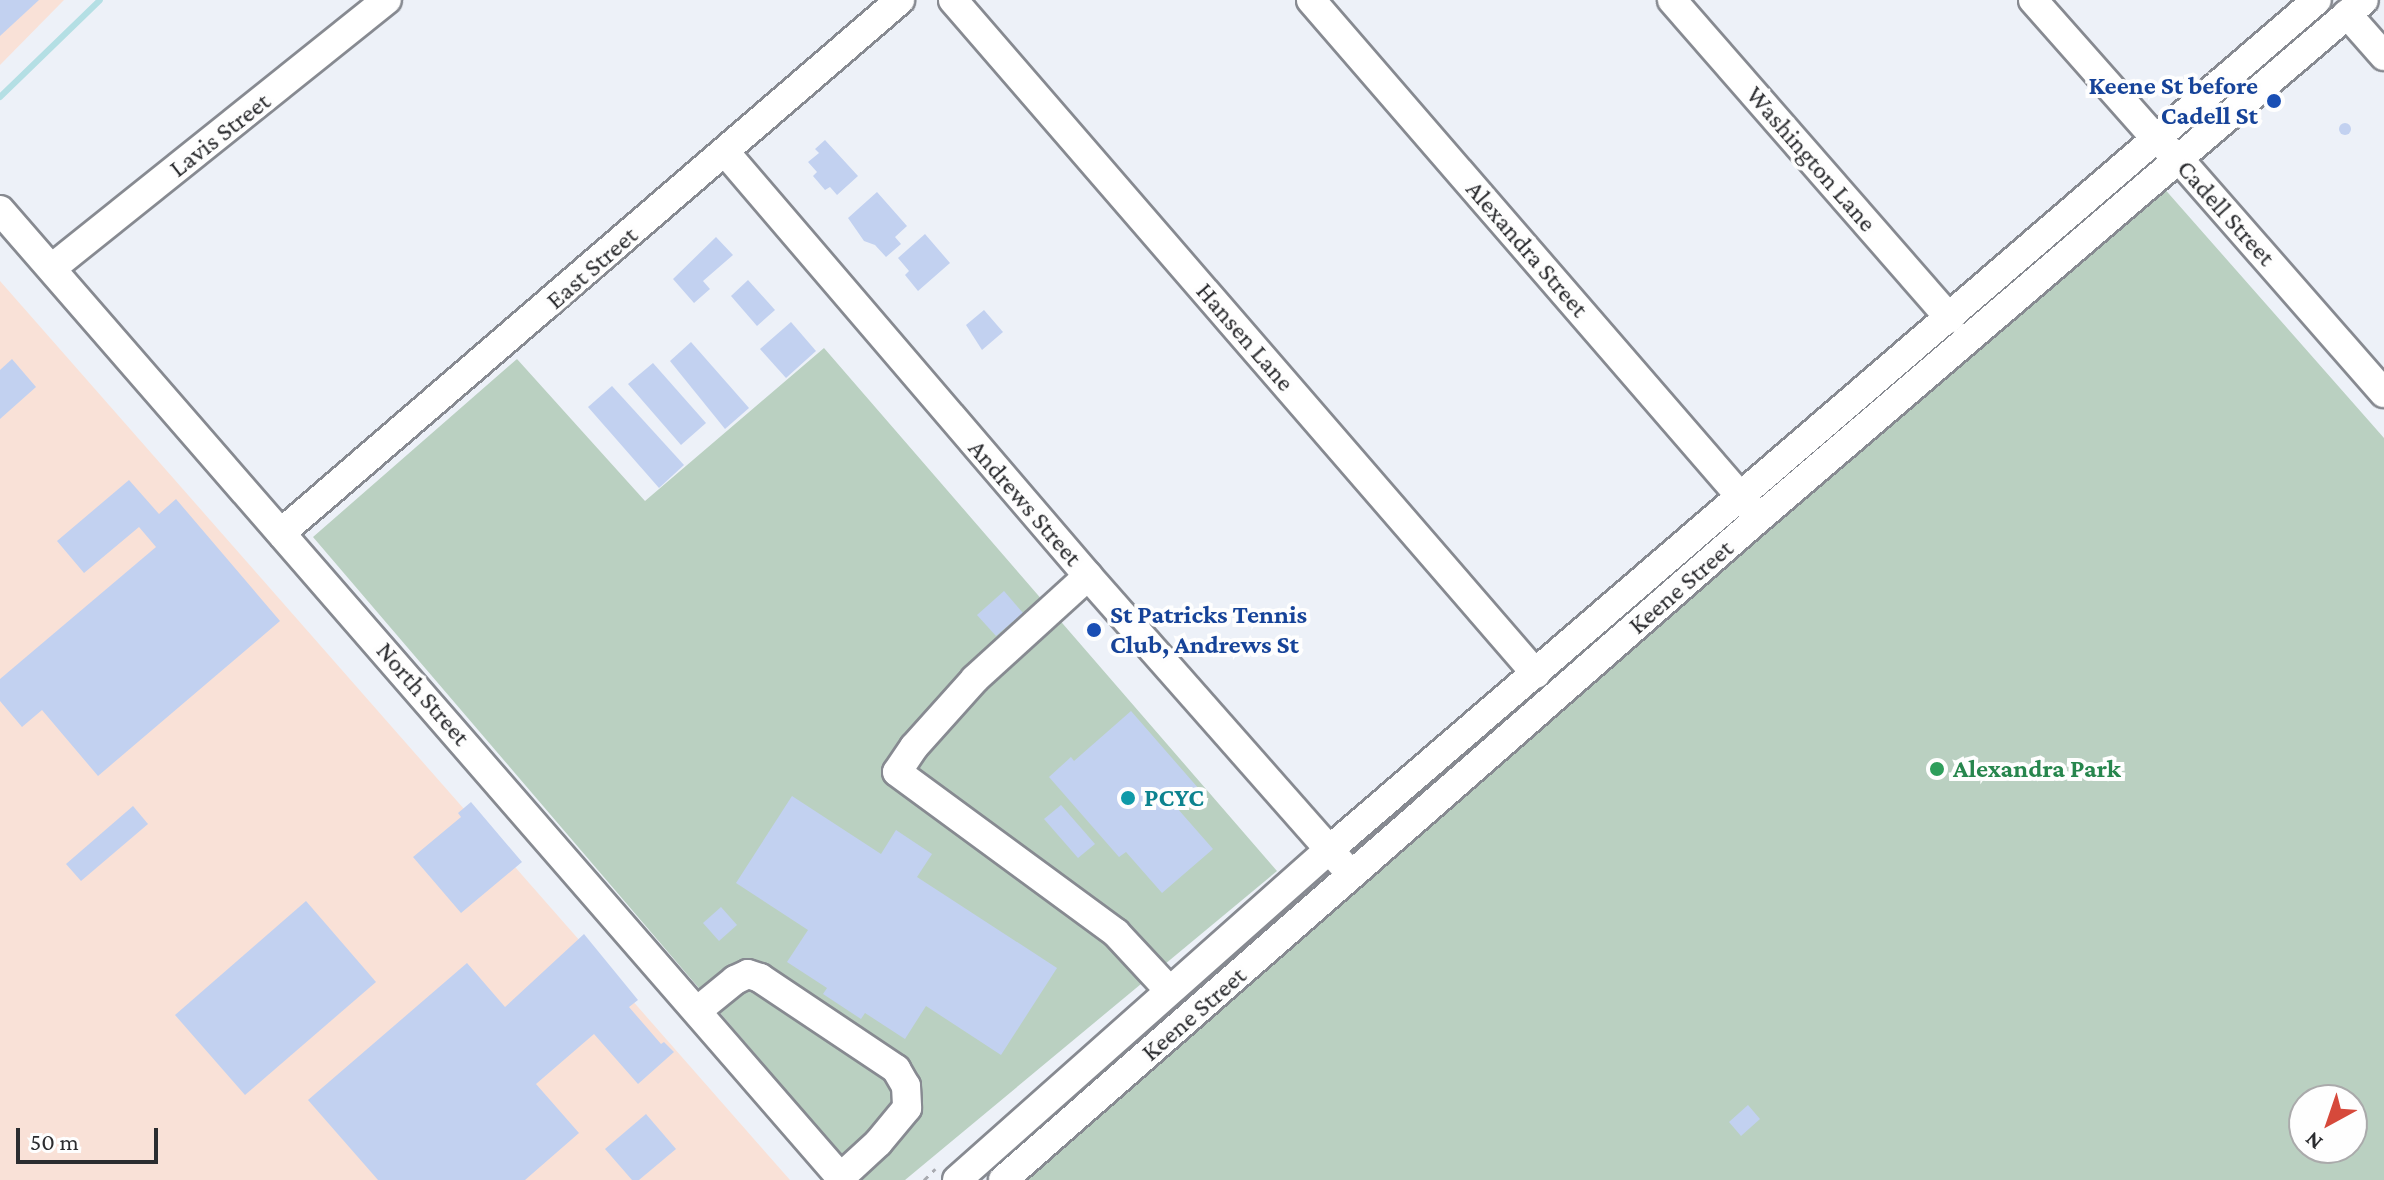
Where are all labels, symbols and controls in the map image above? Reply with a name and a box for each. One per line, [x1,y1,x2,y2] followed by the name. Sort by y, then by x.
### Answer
[2088,70,2258,132] place label: Keene St before Cadell St
[1739,80,1883,238] street label: Washington Lane
[163,86,277,184] street label: Lavis Street
[2265,92,2283,110] marker: Keene St before Cadell St
[2170,154,2282,272] street label: Cadell Street
[1459,174,1595,324] street label: Alexandra Street
[540,220,644,316] street label: East Street
[1189,276,1301,398] street label: Hansen Lane
[962,433,1088,573] street label: Andrews Street
[1622,533,1740,641] street label: Keene Street
[1110,599,1307,660] place label: St Patricks Tennis Club, Andrews St
[1085,621,1103,639] marker: St Patricks Tennis Club, Andrews St
[369,636,477,752] street label: North Street
[1953,753,2121,785] place label: Alexandra Park
[1928,760,1946,778] marker: Alexandra Park
[1144,782,1204,814] place label: PCYC
[1119,789,1137,807] marker: PCYC
[1135,960,1253,1068] street label: Keene Street
[2288,1084,2368,1164] north arrow
[20,1112,162,1162] scale bar
[2300,1127,2327,1156] text: N
[30,1128,79,1155] text: 50 m

